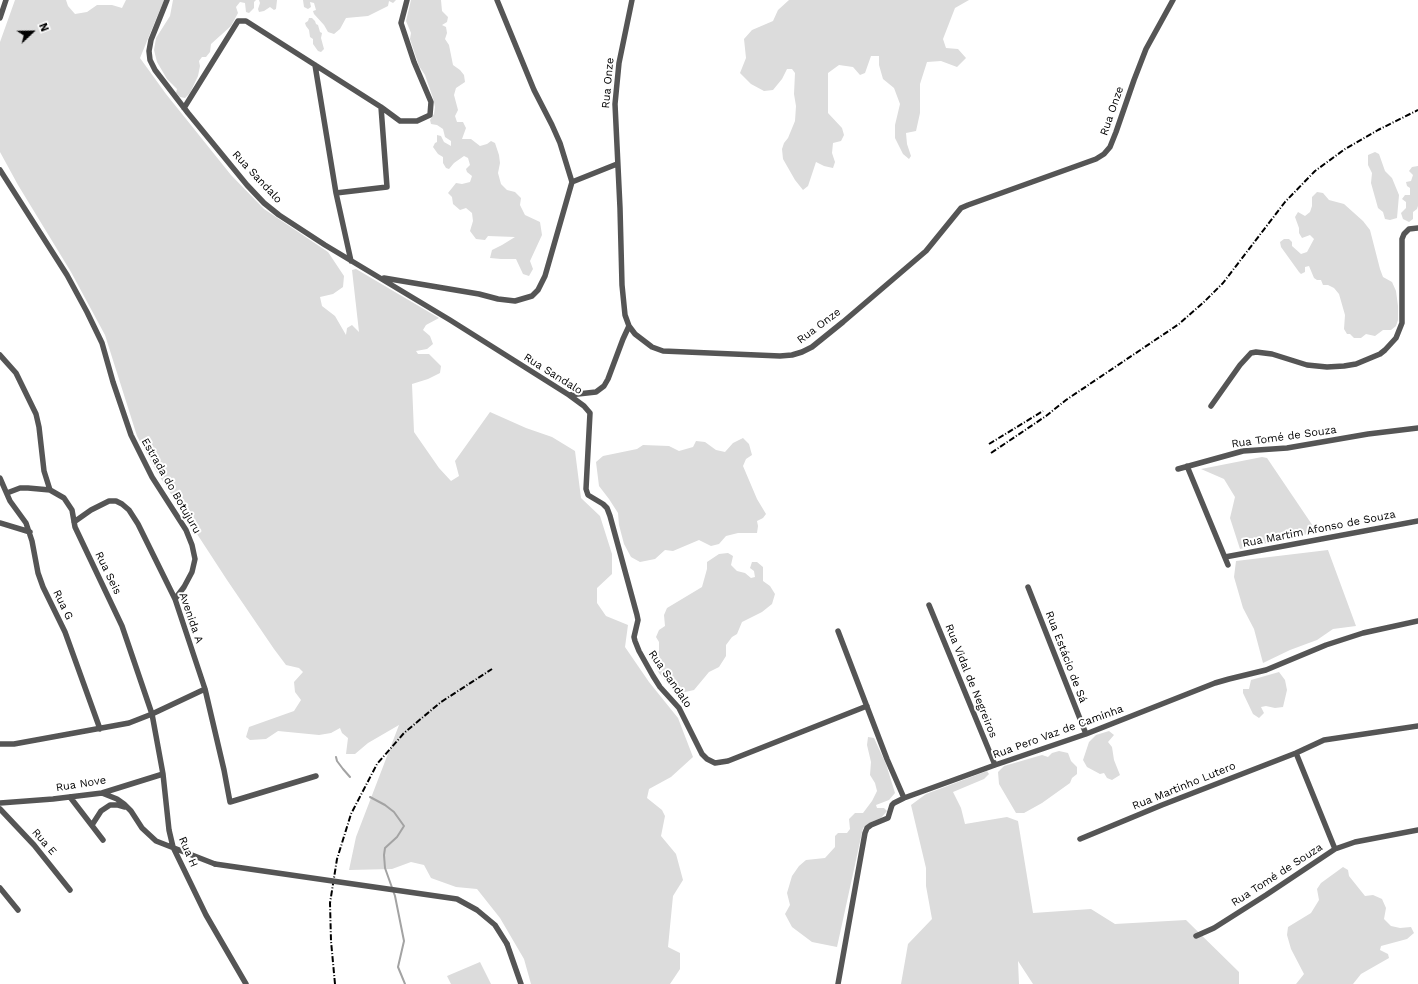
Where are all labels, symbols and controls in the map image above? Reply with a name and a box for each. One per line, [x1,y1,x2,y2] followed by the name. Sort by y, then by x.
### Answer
[12,12,52,52] north arrow
[36,21,51,34] text: N
[599,57,617,109] street label: Rua Onze
[1097,85,1127,137] street label: Rua Onze
[229,148,285,206] street label: Rua Sandalo
[795,305,843,347] street label: Rua Onze
[521,351,585,397] street label: Rua Sandalo
[1231,423,1337,451] street label: Rua Tomé de Souza
[138,436,204,536] street label: Estrada do Botujuru
[1241,508,1397,550] street label: Rua Martim Afonso de Souza
[92,549,124,597] street label: Rua Seis
[50,588,76,622] street label: Rua G
[176,591,206,645] street label: Avenida A
[1042,609,1090,705] street label: Rua Estácio de Sá
[942,622,1000,740] street label: Rua Vidal de Negreiros
[645,648,695,710] street label: Rua Sandalo
[991,702,1125,762] street label: Rua Pero Vaz de Caminha
[1130,759,1238,813] street label: Rua Martinho Lutero
[55,774,107,794] street label: Rua Nove
[29,826,59,858] street label: Rua E
[176,835,200,869] street label: Rua H
[1229,841,1325,909] street label: Rua Tomé de Souza

